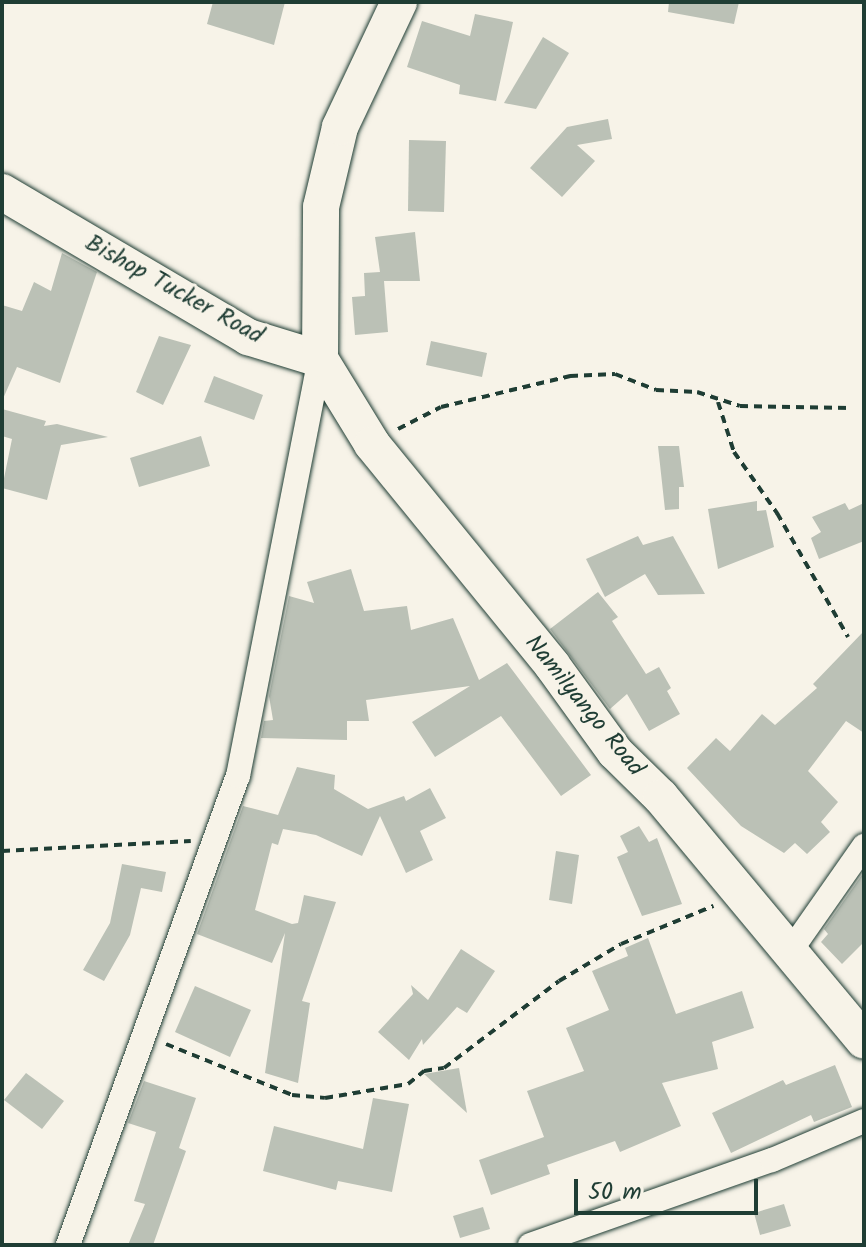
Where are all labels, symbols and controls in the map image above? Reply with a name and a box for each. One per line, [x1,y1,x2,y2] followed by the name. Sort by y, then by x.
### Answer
[80,229,268,351] street label: Bishop Tucker Road
[518,630,650,782] street label: Namilyango Road
[578,1163,762,1213] scale bar
[588,1173,642,1212] text: 50 m

